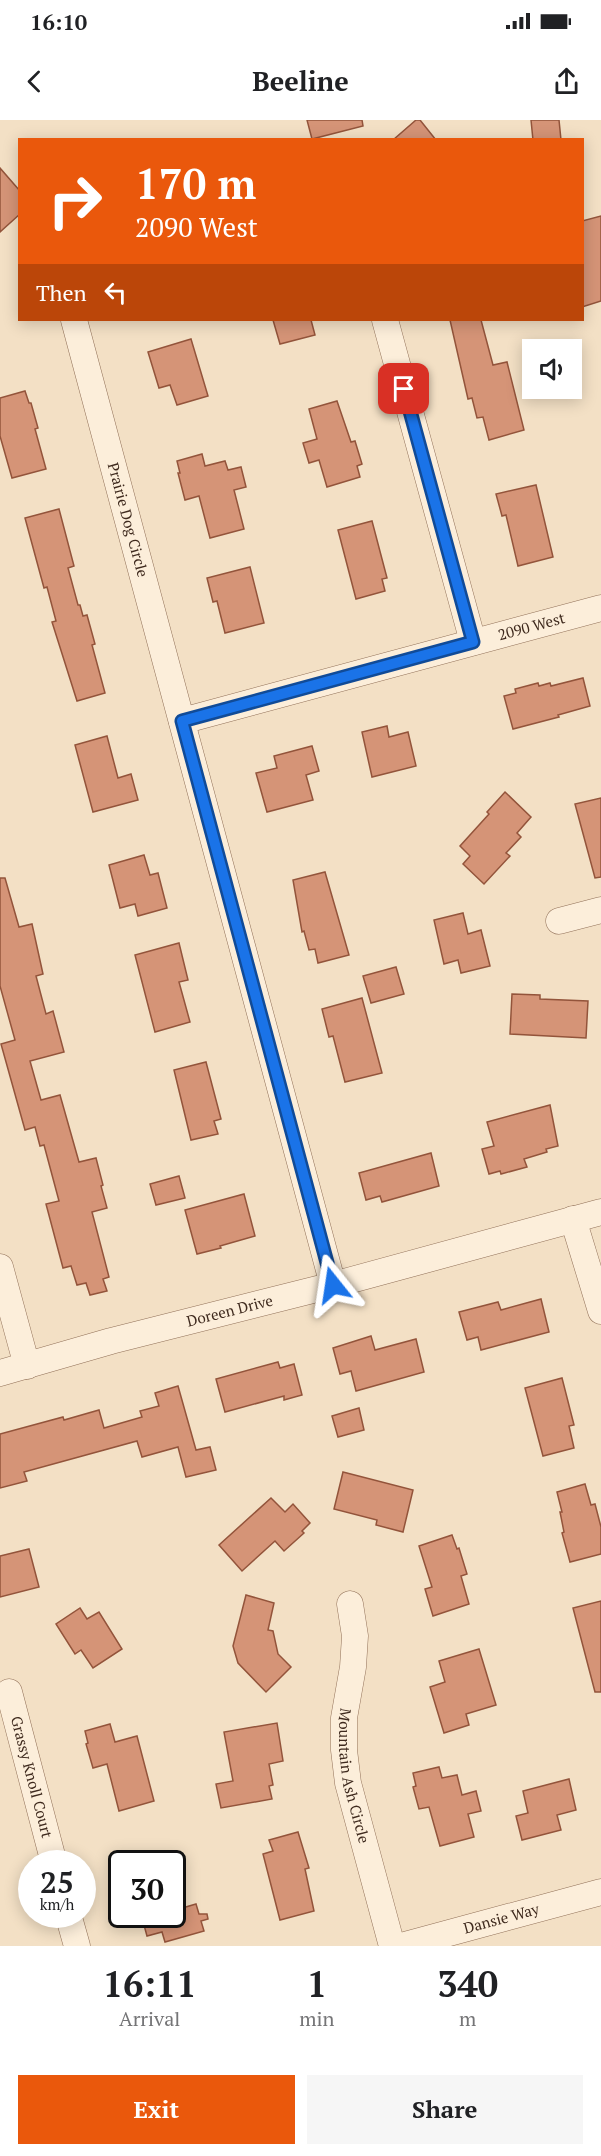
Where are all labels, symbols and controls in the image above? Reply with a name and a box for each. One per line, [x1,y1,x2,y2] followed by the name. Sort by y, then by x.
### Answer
[30,7,87,36] text: 16:10
[252,63,349,99] text: Beeline
[18,65,51,98] icon: back
[550,65,583,98] icon: share
[135,155,256,211] text: 170 m
[36,162,114,240] icon: right
[135,209,258,245] text: 2090 West
[99,276,132,309] icon: left
[36,278,87,307] text: Then
[522,339,582,399] map controls
[522,339,582,399] button: sound
[378,363,429,414] pin
[387,372,420,405] icon: arrive
[104,460,154,579] street label: Prairie Dog Circle
[496,607,567,644] street label: 2090 West
[301,1253,365,1317] position arrow
[184,1290,275,1331] street label: Doreen Drive
[335,1707,375,1845] street label: Mountain Ash Circle
[7,1714,58,1840] street label: Grassy Knoll Court
[108,1850,186,1928] speed limit sign: 30
[40,1862,74,1902] text: 25
[40,1894,74,1914] text: km/h
[461,1898,542,1938] street label: Dansie Way
[103,1960,196,2007] text: 16:11
[307,1960,327,2007] text: 1
[437,1960,498,2007] text: 340
[119,2005,180,2032] text: Arrival
[299,2005,334,2032] text: min
[459,2005,476,2032] text: m
[18,2075,295,2144] button: Exit
[307,2075,583,2144] button: Share

